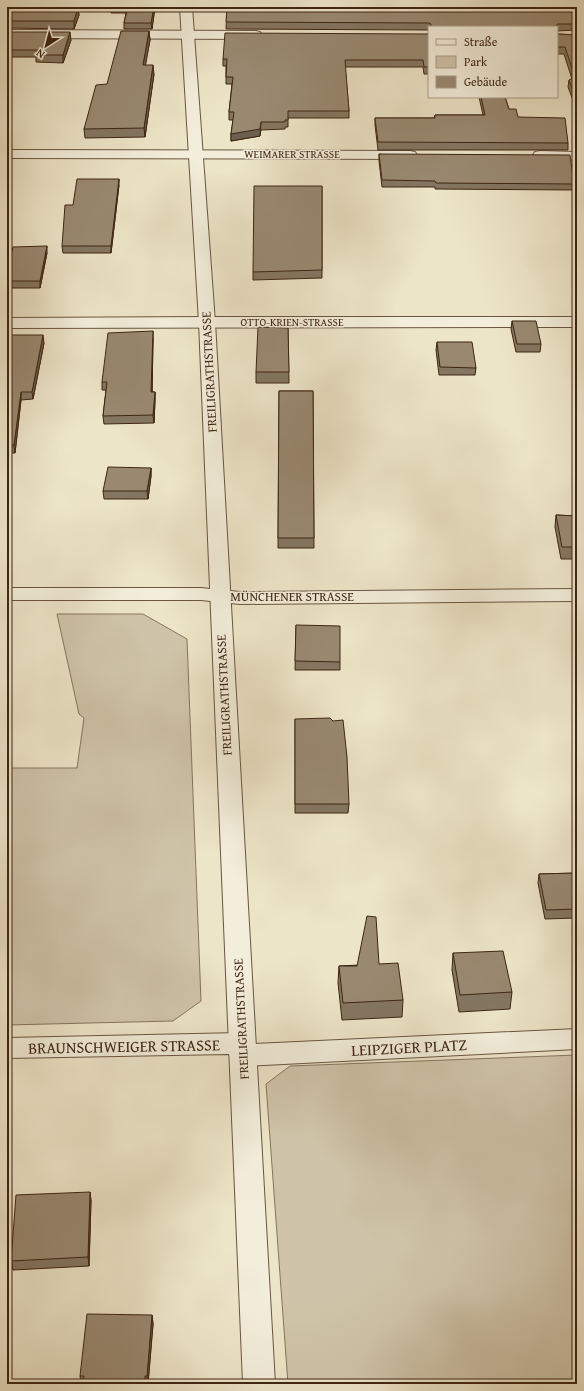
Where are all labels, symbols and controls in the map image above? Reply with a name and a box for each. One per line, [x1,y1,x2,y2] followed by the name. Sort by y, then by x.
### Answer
[26,26,66,66] north arrow
[428,26,558,98] legend
[464,33,498,50] text: Straße
[32,45,48,63] text: N
[464,53,488,70] text: Park
[464,73,507,90] text: Gebäude
[244,146,340,162] street label: WEIMARER STRASSE
[196,311,222,433] street label: FREILIGRATHSTRASSE
[240,314,344,330] street label: OTTO-KRIEN-STRASSE
[230,587,354,606] street label: MÜNCHENER STRASSE
[211,634,237,756] street label: FREILIGRATHSTRASSE
[228,958,254,1080] street label: FREILIGRATHSTRASSE
[28,1032,220,1060] street label: BRAUNSCHWEIGER STRASSE
[351,1032,467,1062] street label: LEIPZIGER PLATZ

